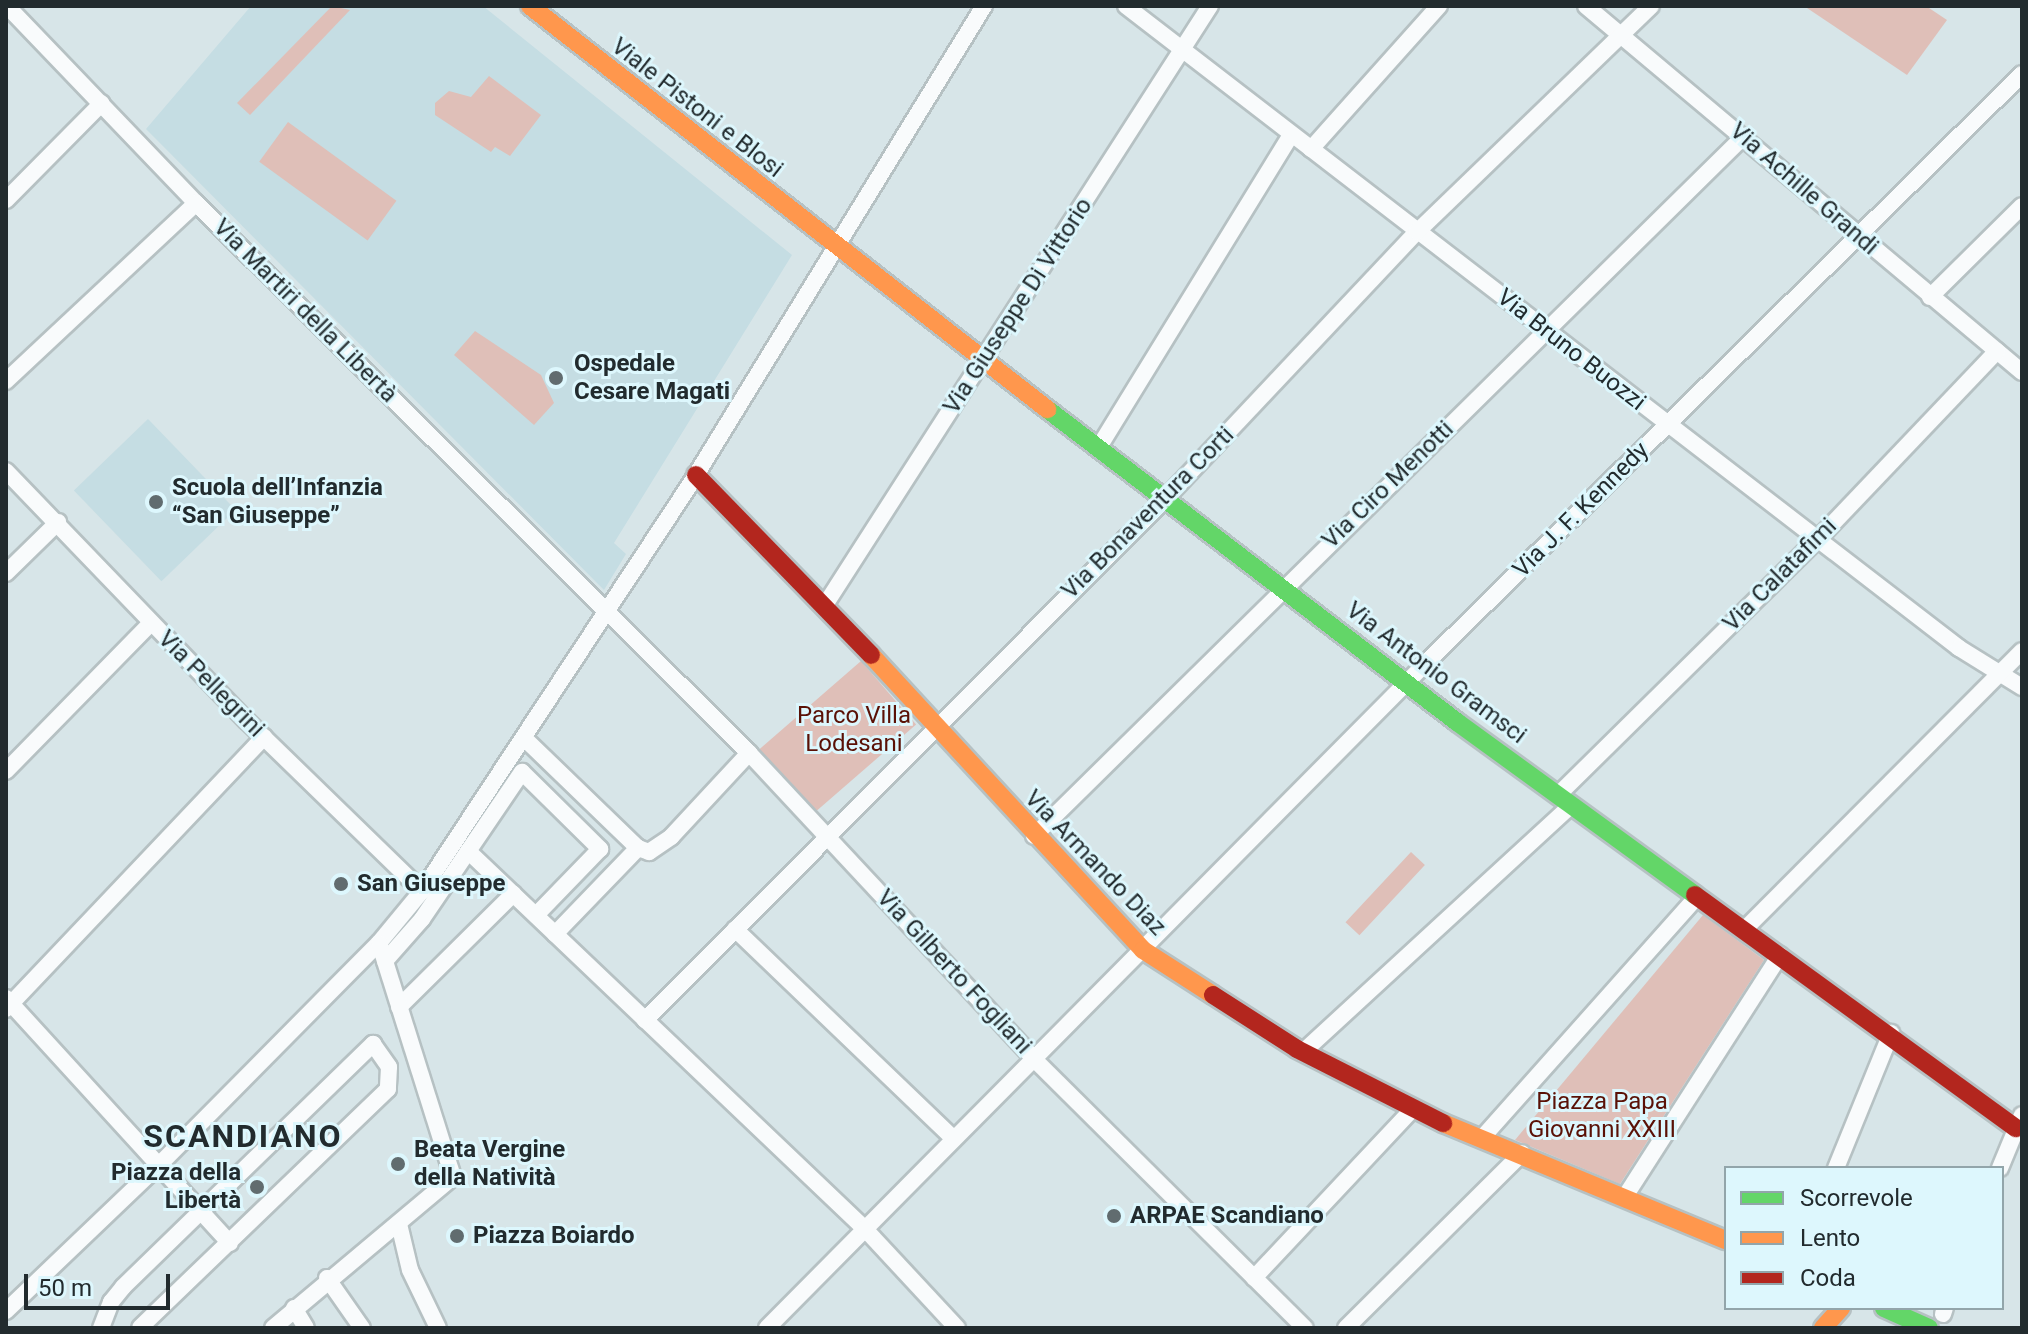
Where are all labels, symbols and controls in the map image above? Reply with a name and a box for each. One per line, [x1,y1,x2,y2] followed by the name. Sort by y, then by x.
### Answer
[605,32,789,184] street label: Viale Pistoni e Blosi
[1724,117,1884,261] street label: Via Achille Grandi
[937,193,1099,419] street label: Via Giuseppe Di Vittorio
[207,213,403,409] street label: Via Martiri della Libertà
[1491,283,1651,417] street label: Via Bruno Buozzi
[574,350,730,406] place label: Ospedale Cesare Magati
[545,367,567,389] marker: Ospedale Cesare Magati
[1316,415,1460,555] street label: Via Ciro Menotti
[1056,421,1240,605] street label: Via Bonaventura Corti
[1507,436,1655,584] street label: Via J. F. Kennedy
[172,474,383,530] place label: Scuola dell’Infanzia “San Giuseppe”
[147,493,165,511] marker: Scuola dell’Infanzia “San Giuseppe”
[1717,512,1843,638] street label: Via Calatafimi
[1340,596,1532,750] street label: Via Antonio Gramsci
[152,625,270,743] street label: Via Pellegrini
[797,702,911,758] park label: Parco Villa Lodesani
[1018,784,1172,942] street label: Via Armando Diaz
[357,870,505,898] place label: San Giuseppe
[332,875,350,893] marker: San Giuseppe
[870,884,1038,1060] street label: Via Gilberto Fogliani
[1528,1088,1676,1144] park label: Piazza Papa Giovanni XXIII
[143,1117,343,1155] district label: SCANDIANO
[414,1136,565,1192] place label: Beata Vergine della Natività
[389,1155,407,1173] marker: Beata Vergine della Natività
[111,1159,241,1215] place label: Piazza della Libertà
[1724,1166,2004,1310] legend
[248,1178,266,1196] marker: Piazza della Libertà
[1800,1184,1913,1212] text: Scorrevole
[1130,1202,1324,1230] place label: ARPAE Scandiano
[1105,1207,1123,1225] marker: ARPAE Scandiano
[473,1222,635,1250] place label: Piazza Boiardo
[1800,1224,1860,1252] text: Lento
[448,1227,466,1245] marker: Piazza Boiardo
[28,1258,174,1308] scale bar
[1800,1264,1856,1292] text: Coda
[38,1274,92,1302] text: 50 m

